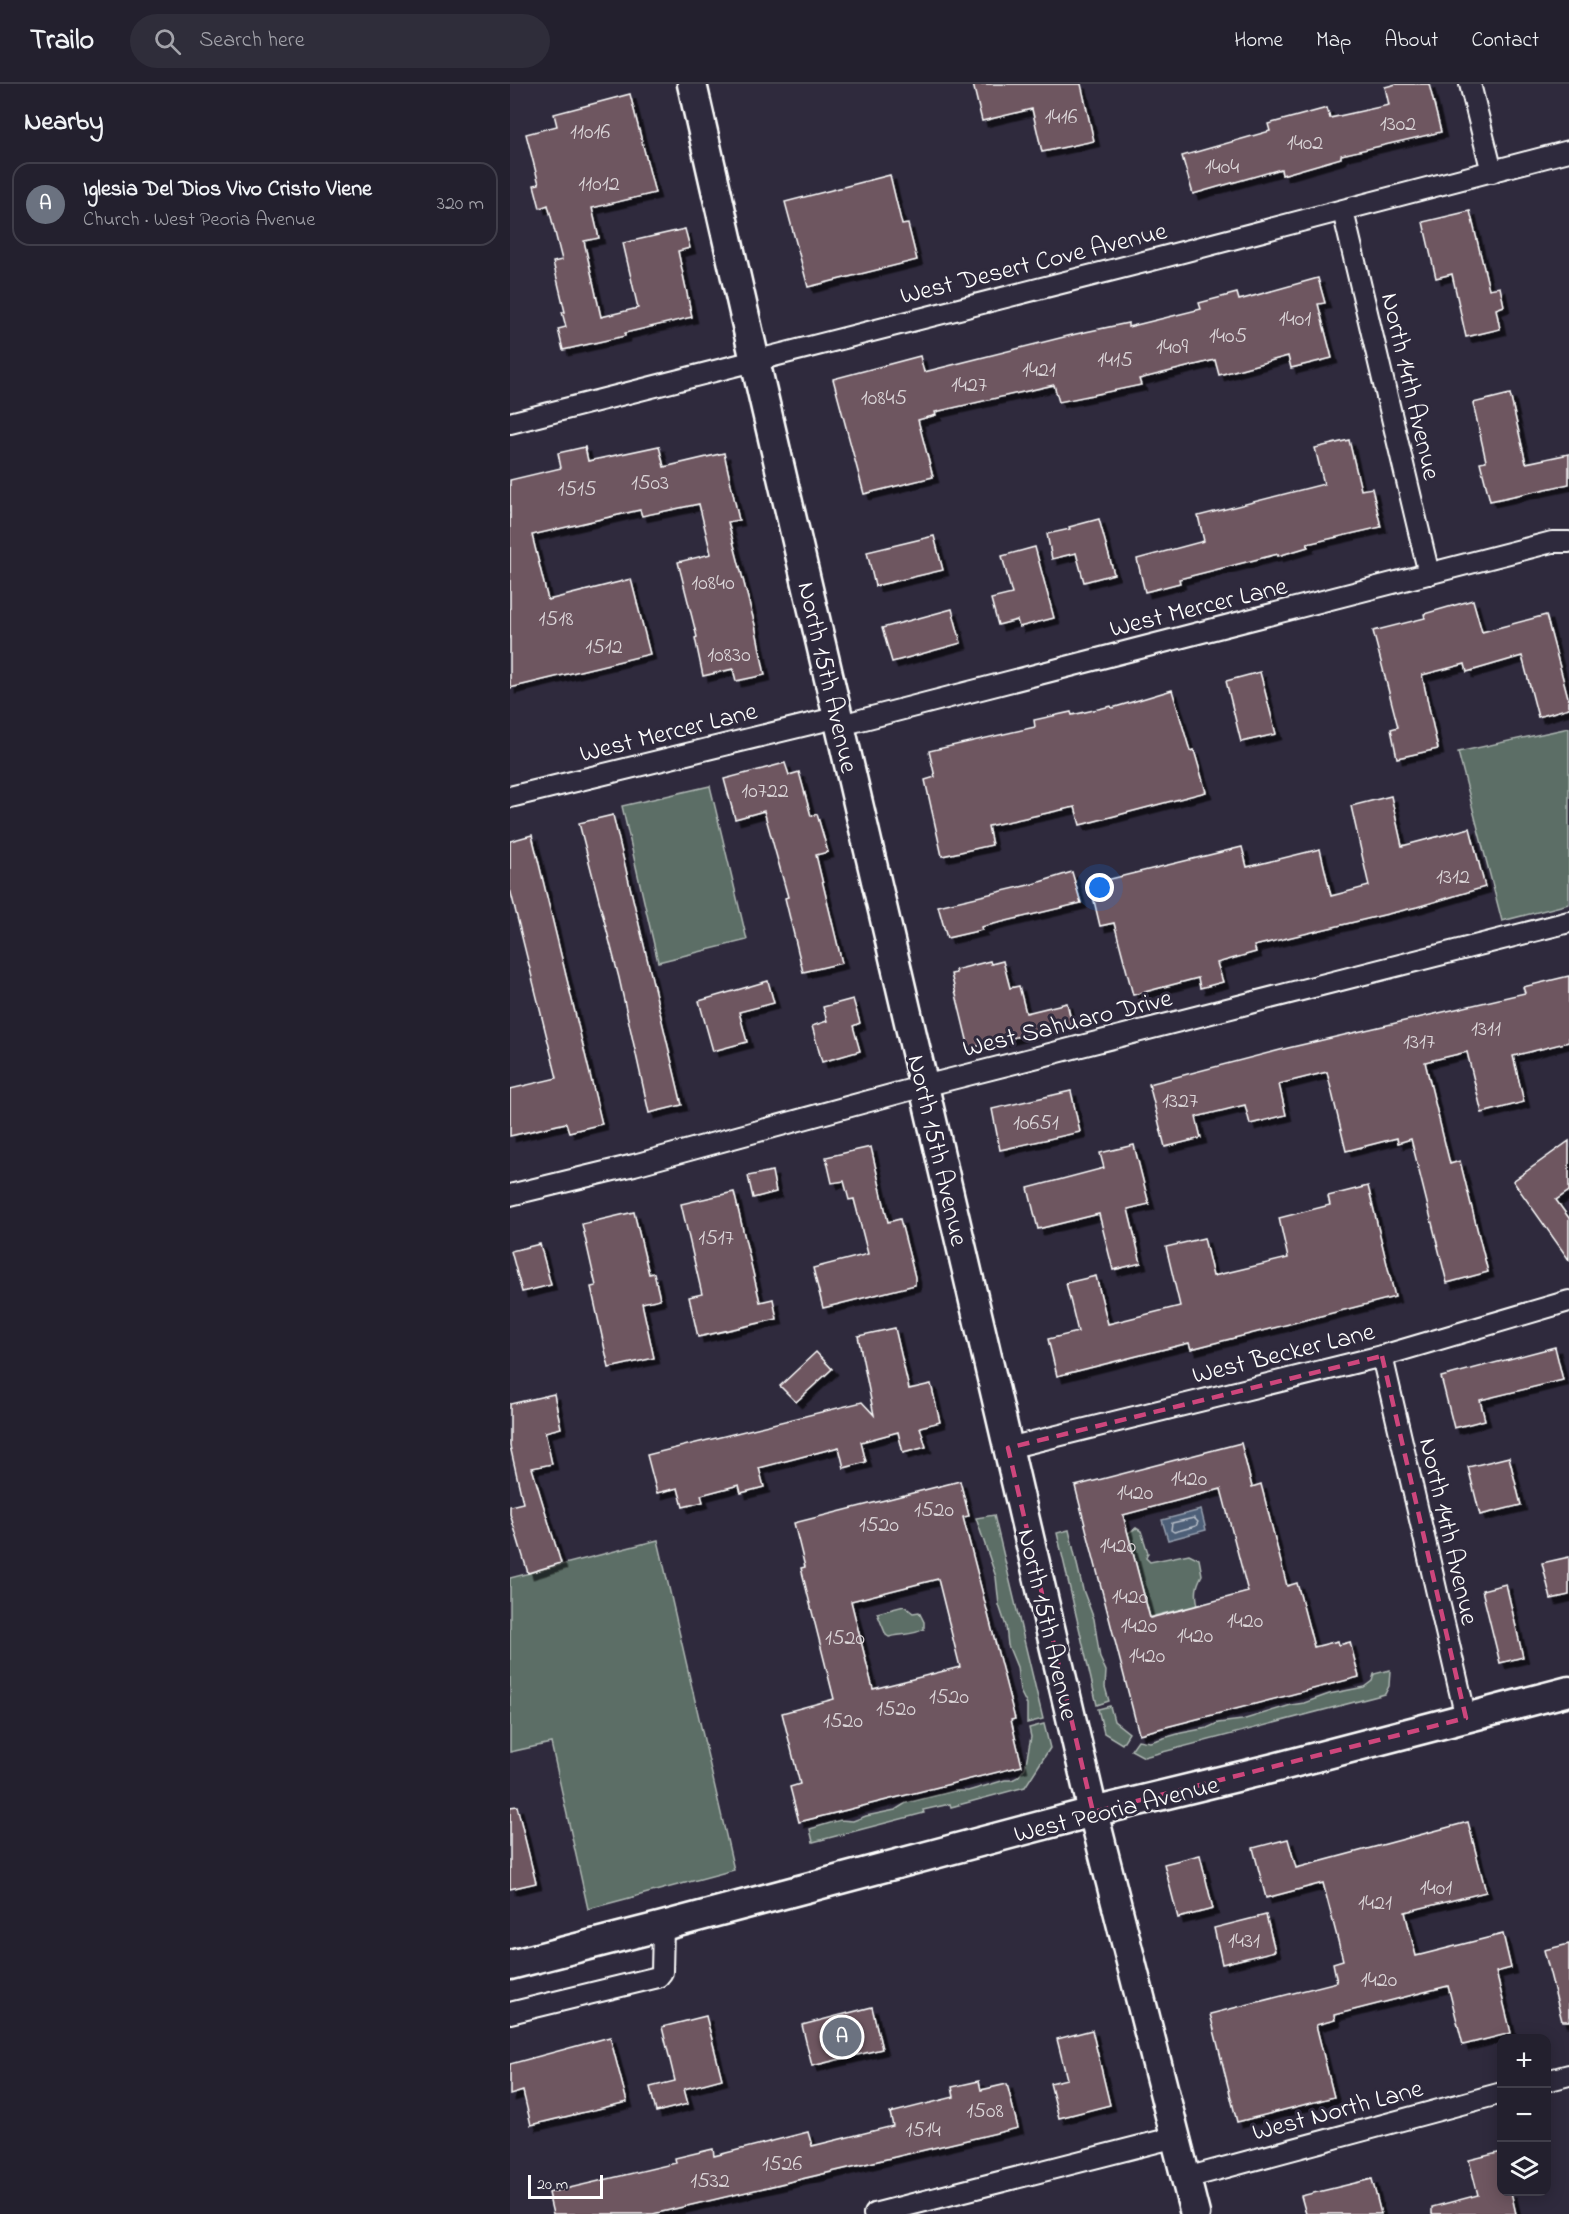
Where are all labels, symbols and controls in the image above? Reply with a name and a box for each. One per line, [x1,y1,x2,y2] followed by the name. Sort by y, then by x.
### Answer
[130,14,550,68] search box
[30,21,94,62] text: Trailo
[151,25,184,58] icon: search
[199,25,305,57] text: Search here
[1234,26,1283,56] text: Home
[1316,26,1351,56] text: Map
[1384,26,1438,56] text: About
[1471,26,1539,56] text: Contact
[1045,102,1078,134] house number: 1416
[24,104,103,142] text: Nearby
[1380,109,1416,141] house number: 1302
[570,117,610,149] house number: 11016
[1287,128,1323,160] house number: 1402
[1205,152,1239,184] house number: 1404
[578,169,620,201] house number: 11012
[83,174,372,206] text: Iglesia Del Dios Vivo Cristo Viene
[39,190,52,219] text: A
[437,190,484,219] text: 320 m
[83,206,315,235] text: Church · West Peoria Avenue
[896,213,1171,316] street label: West Desert Cove Avenue
[1369,289,1449,484] street label: North 14th Avenue
[1279,304,1311,336] house number: 1401
[1209,321,1247,353] house number: 1405
[1156,332,1188,364] house number: 1409
[1097,345,1133,377] house number: 1415
[1022,355,1056,387] house number: 1421
[951,370,987,402] house number: 1427
[861,383,907,415] house number: 10845
[631,468,669,500] house number: 1503
[557,474,597,506] house number: 1515
[691,568,735,600] house number: 10840
[1106,568,1292,649] street label: West Mercer Lane
[786,578,867,777] street label: North 15th Avenue
[539,604,573,636] house number: 1518
[585,632,623,664] house number: 1512
[707,640,751,672] house number: 10830
[576,693,762,774] street label: West Mercer Lane
[741,776,789,808] house number: 10722
[1436,862,1470,894] house number: 1312
[1085,873,1114,902] your location
[959,980,1177,1069] street label: West Sahuaro Drive
[1471,1014,1501,1046] house number: 1311
[1403,1027,1435,1059] house number: 1317
[896,1051,977,1250] street label: North 15th Avenue
[1162,1086,1198,1118] house number: 1327
[1013,1108,1059,1140] house number: 10651
[698,1223,734,1255] house number: 1517
[1189,1314,1379,1396] street label: West Becker Lane
[1407,1434,1487,1629] street label: North 14th Avenue
[1171,1464,1207,1496] house number: 1420
[1117,1478,1153,1510] house number: 1420
[914,1495,954,1527] house number: 1520
[859,1510,899,1542] house number: 1520
[1006,1525,1087,1724] street label: North 15th Avenue
[1100,1531,1136,1563] house number: 1420
[1112,1582,1148,1614] house number: 1420
[1227,1606,1263,1638] house number: 1420
[1121,1611,1157,1643] house number: 1420
[1177,1621,1213,1653] house number: 1420
[825,1623,865,1655] house number: 1520
[1129,1641,1165,1673] house number: 1420
[929,1682,969,1714] house number: 1520
[876,1694,916,1726] house number: 1520
[823,1706,863,1738] house number: 1520
[1010,1767,1224,1855] street label: West Peoria Avenue
[1420,1873,1452,1905] house number: 1401
[1358,1888,1392,1920] house number: 1421
[1228,1926,1260,1958] house number: 1431
[1361,1965,1397,1997] house number: 1420
[822,2014,862,2060] pin: A
[1497,2034,1551,2196] map controls
[1497,2034,1551,2088] button: +
[1248,2071,1428,2153] street label: West North Lane
[1497,2088,1551,2142] button: −
[966,2096,1004,2128] house number: 1508
[905,2115,941,2147] house number: 1514
[1497,2142,1551,2196] button: layers
[762,2149,802,2181] house number: 1526
[690,2166,730,2198] house number: 1532
[528,2172,603,2200] scale bar
[537,2173,568,2197] text: 20 m

